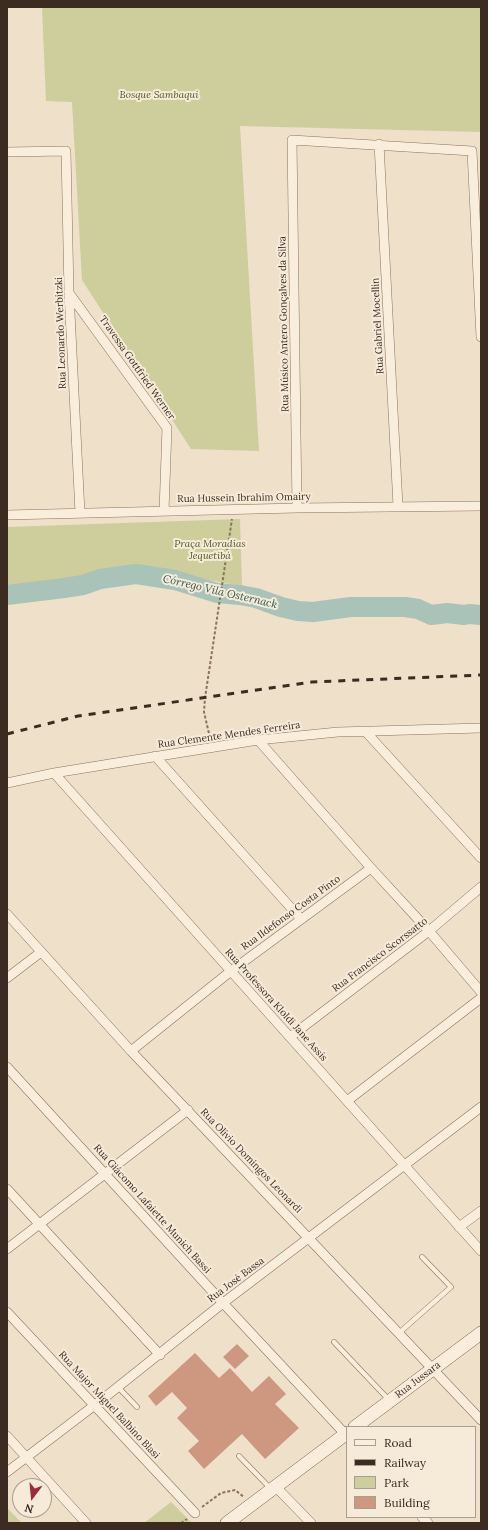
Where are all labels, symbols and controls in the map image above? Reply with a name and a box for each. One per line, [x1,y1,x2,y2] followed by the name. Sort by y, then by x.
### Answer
[119,89,199,101] park label: Bosque Sambaqui
[276,236,292,412] street label: Rua Músico Antero Gonçalves da Silva
[53,277,69,389] street label: Rua Leonardo Werbitzki
[369,277,387,375] street label: Rua Gabriel Mocellin
[97,314,177,422] street label: Travessa Gottfried Werner
[177,491,311,505] street label: Rua Hussein Ibrahim Omairy
[174,538,246,562] park label: Praça Moradias Jequetibá
[162,572,278,612] water label: Córrego Vila Osternack
[157,719,301,751] street label: Rua Clemente Mendes Ferreira
[239,873,343,953] street label: Rua Ildefonso Costa Pinto
[330,915,430,995] street label: Rua Francisco Scorssatto
[222,946,330,1064] street label: Rua Professora Kloldi Jane Assis
[198,1106,304,1216] street label: Rua Olívio Domingos Leonardi
[91,1142,213,1276] street label: Rua Giácomo Lafaiette Munich Bassi
[205,1255,267,1305] street label: Rua José Bassa
[56,1349,162,1461] street label: Rua Major Miguel Balbino Blasi
[393,1359,443,1401] street label: Rua Jussara
[346,1426,476,1518] legend
[384,1435,412,1450] text: Road
[384,1455,426,1470] text: Railway
[384,1475,409,1490] text: Park
[12,1478,52,1518] north arrow
[384,1495,430,1510] text: Building
[23,1501,35,1516] text: N

